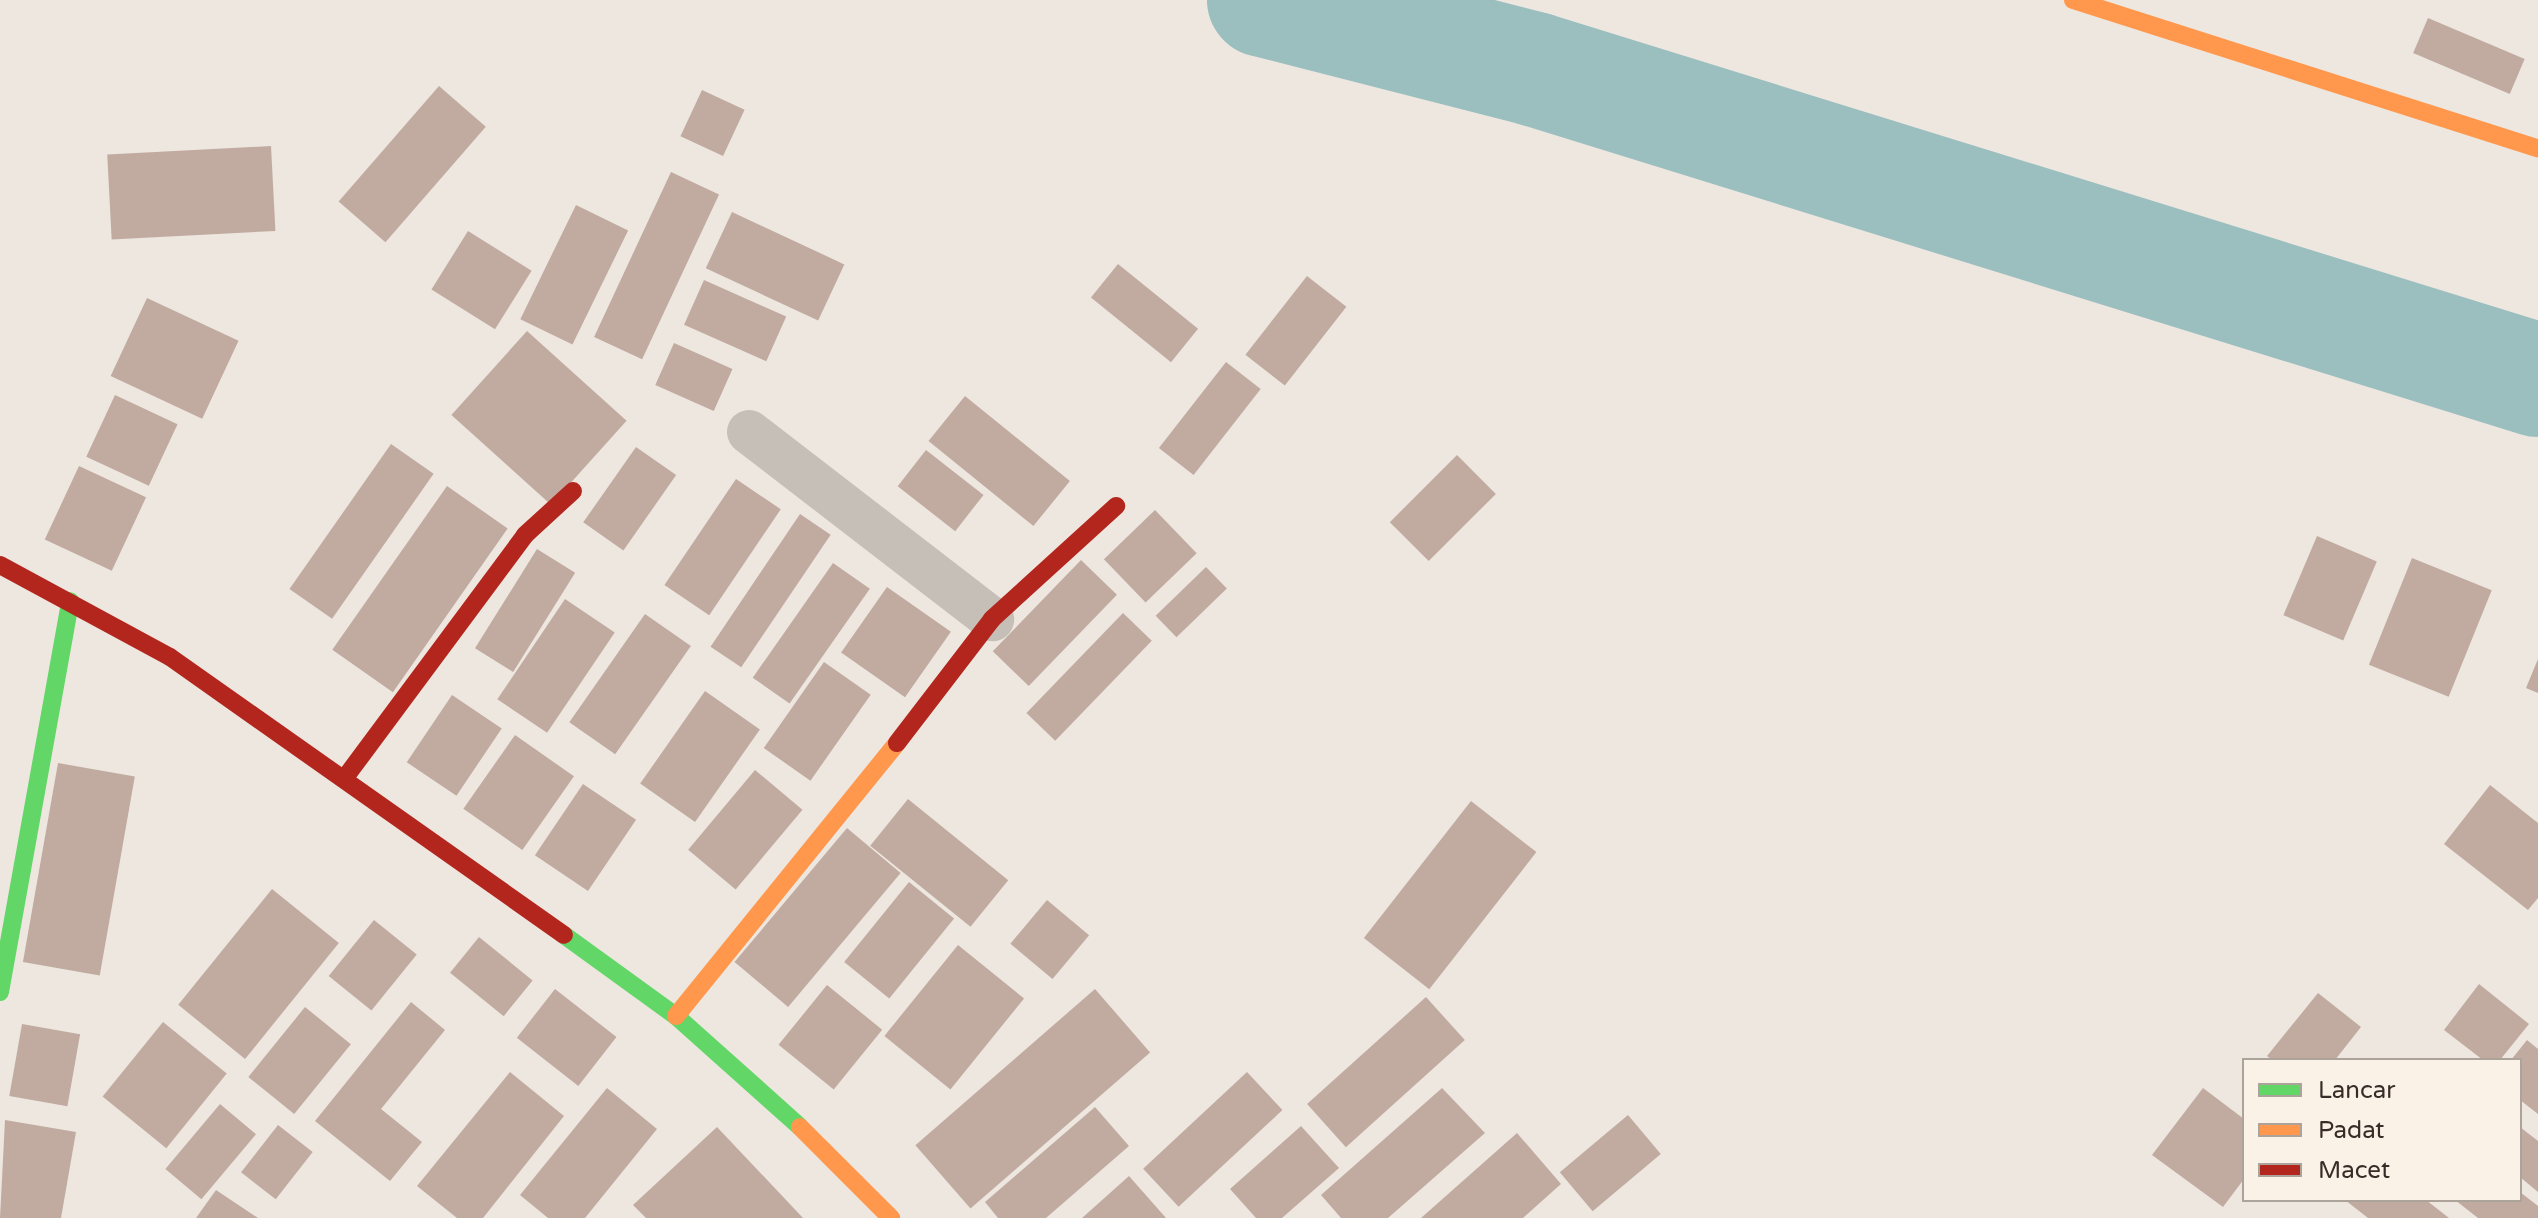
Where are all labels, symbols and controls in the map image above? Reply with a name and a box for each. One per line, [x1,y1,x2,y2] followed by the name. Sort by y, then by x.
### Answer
[2242,1058,2522,1202] legend
[2318,1076,2395,1105] text: Lancar
[2318,1116,2385,1145] text: Padat
[2318,1156,2390,1185] text: Macet

